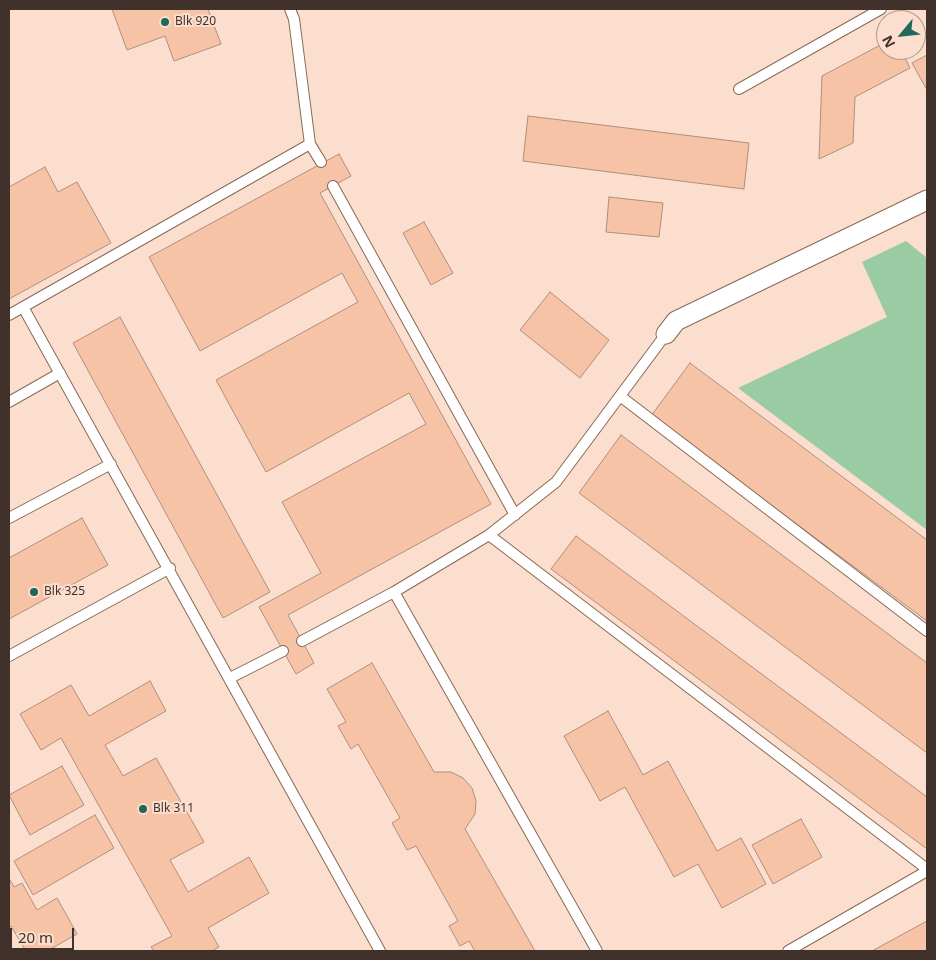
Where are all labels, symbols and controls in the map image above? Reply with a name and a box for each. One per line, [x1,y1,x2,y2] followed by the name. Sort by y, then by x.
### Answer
[876,10,926,60] north arrow
[175,15,216,29] place label: Blk 920
[159,16,171,28] marker: Blk 920
[877,32,899,51] text: N
[44,585,85,599] place label: Blk 325
[28,586,40,598] marker: Blk 325
[153,802,194,816] place label: Blk 311
[137,803,149,815] marker: Blk 311
[12,918,76,950] scale bar
[18,927,53,947] text: 20 m

